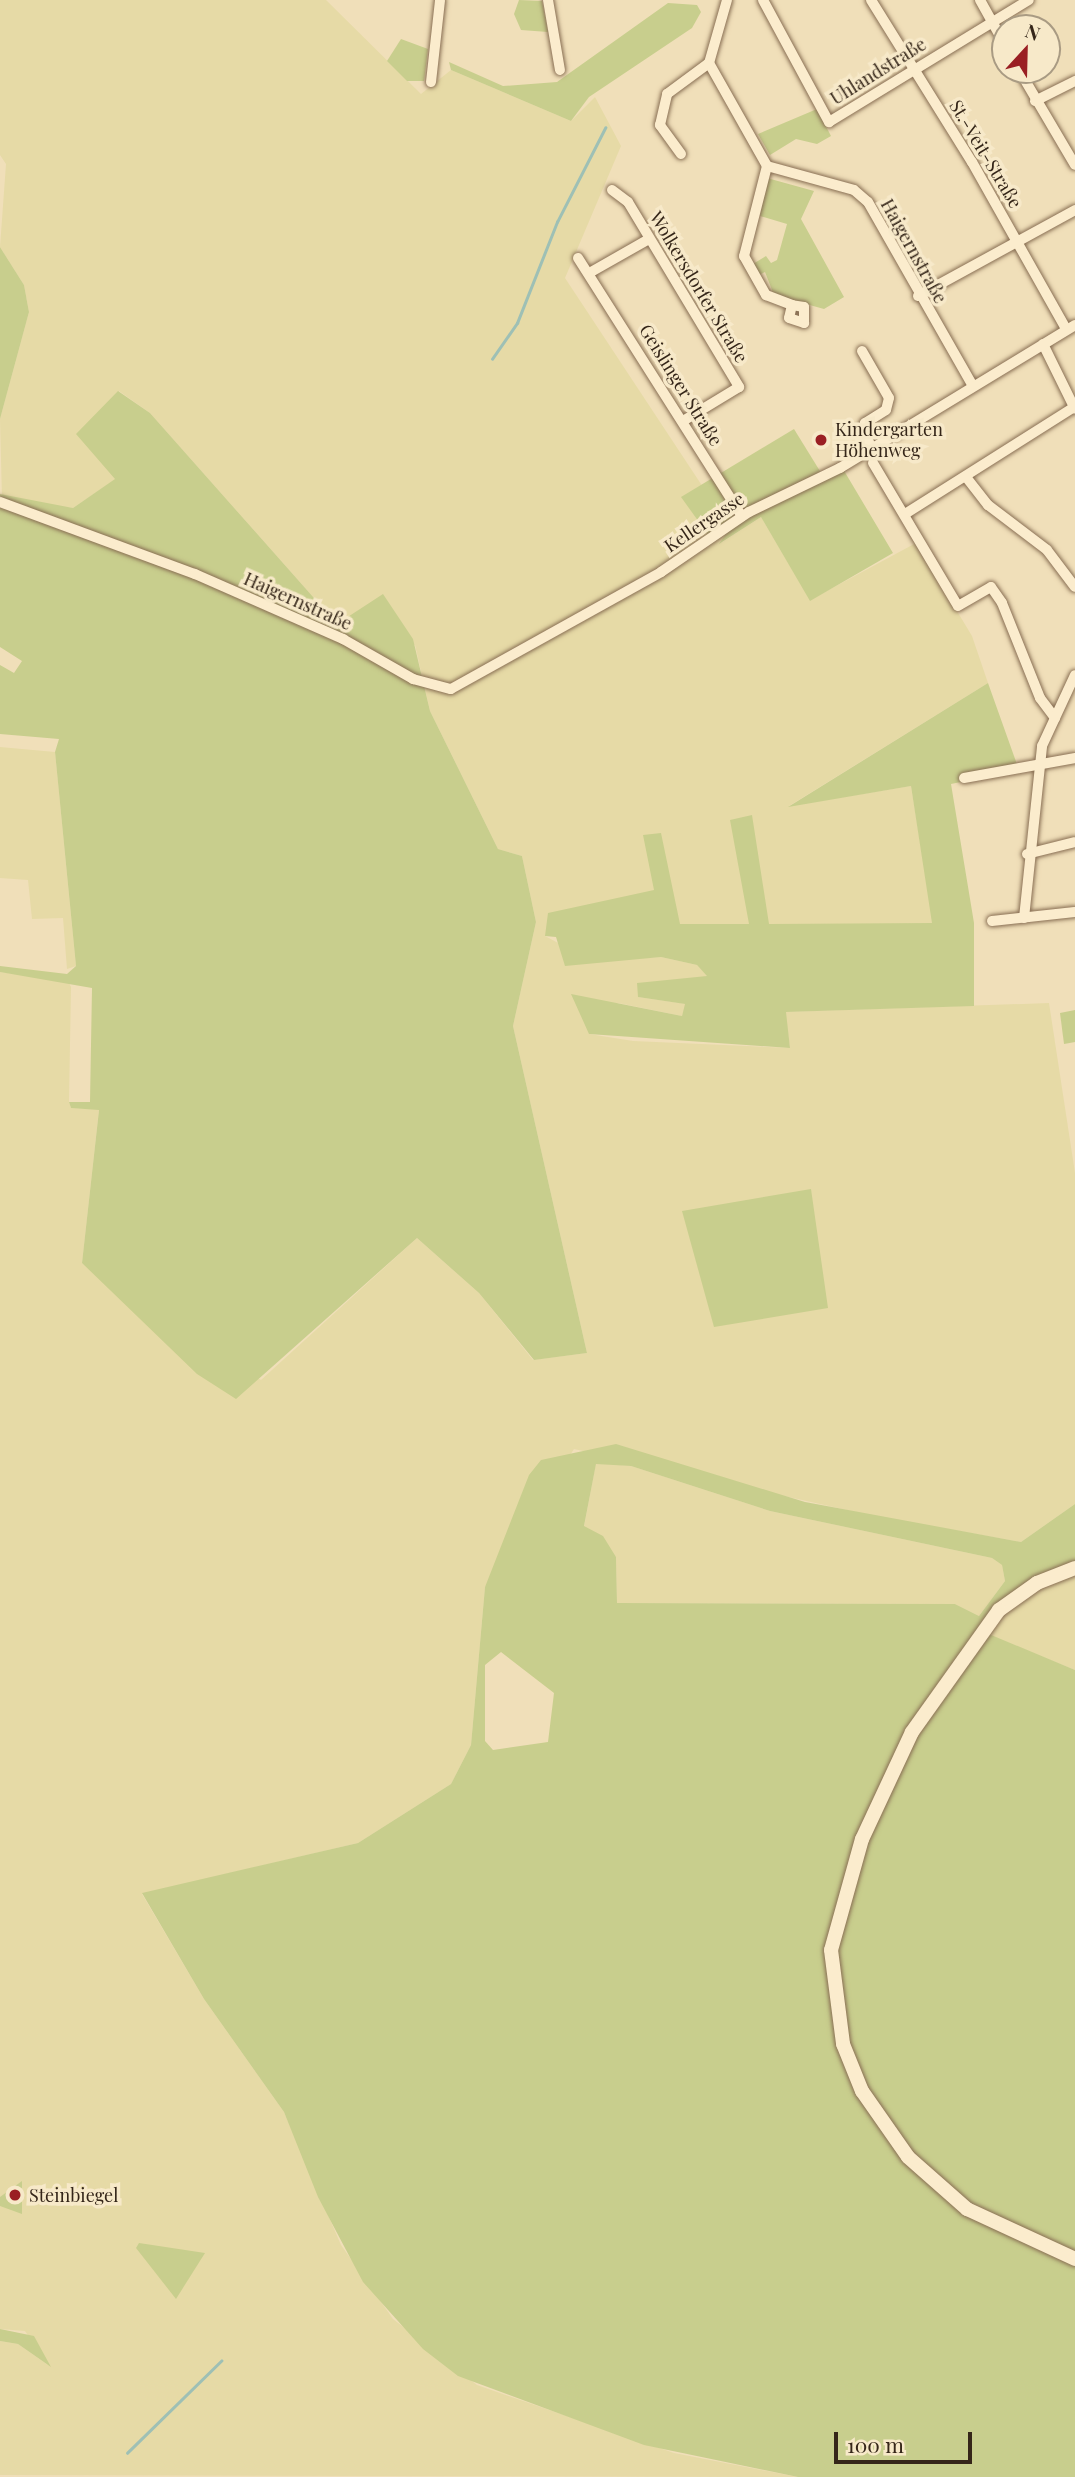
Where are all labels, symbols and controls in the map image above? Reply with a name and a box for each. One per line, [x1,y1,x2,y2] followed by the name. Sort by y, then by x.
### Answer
[991,14,1061,84] north arrow
[1022,17,1044,46] text: N
[826,33,930,109] street label: Uhlandstraße
[945,96,1027,212] street label: St.-Veit-Straße
[876,195,952,307] street label: Haigernstraße
[645,207,753,367] street label: Wolkersdorfer Straße
[635,320,727,450] street label: Geislinger Straße
[835,419,943,462] place label: Kindergarten Höhenweg
[813,432,829,448] marker: Kindergarten Höhenweg
[660,487,748,557] street label: Kellergasse
[241,568,355,634] street label: Haigernstraße
[29,2184,118,2206] place label: Steinbiegel
[7,2187,23,2203] marker: Steinbiegel
[837,2418,975,2462] scale bar
[847,2430,904,2458] text: 100 m

